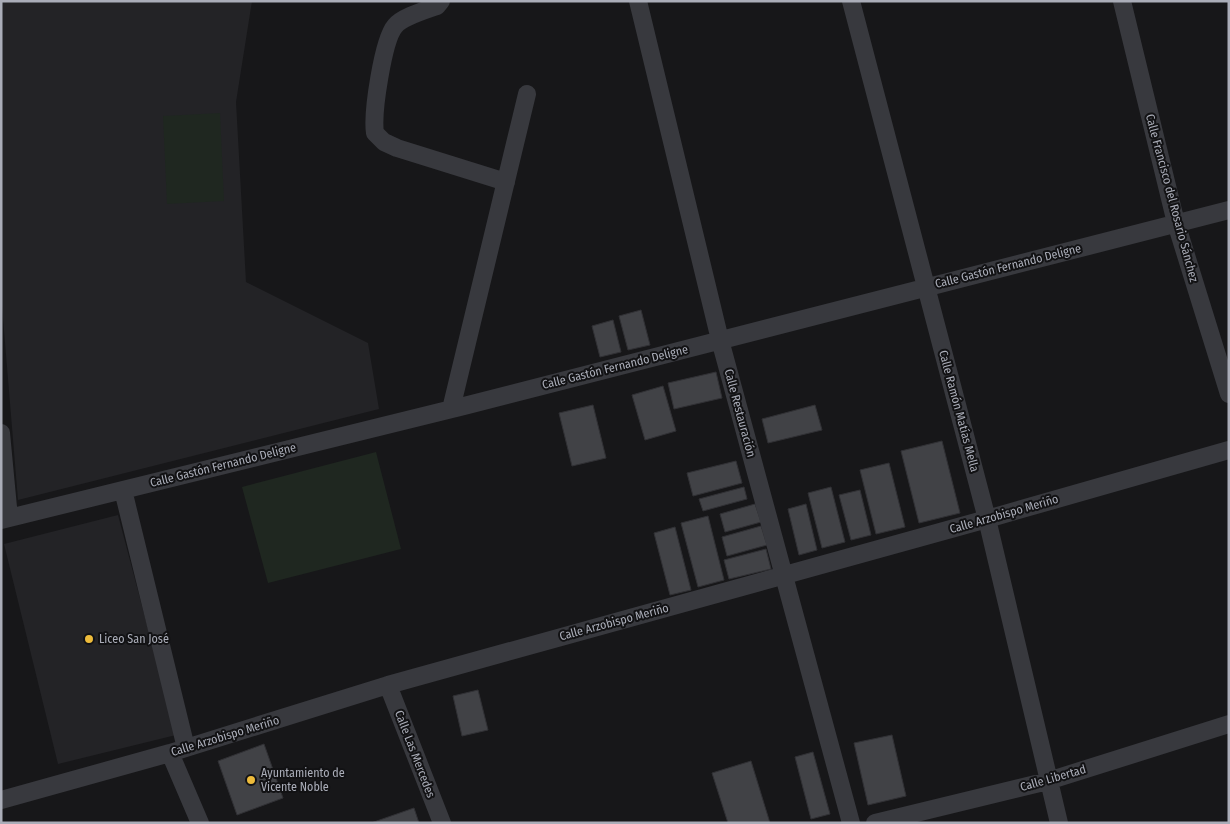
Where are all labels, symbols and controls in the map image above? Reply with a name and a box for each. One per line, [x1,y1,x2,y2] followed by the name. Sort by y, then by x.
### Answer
[1143,112,1201,284] street label: Calle Francisco del Rosario Sánchez
[934,241,1082,291] street label: Calle Gastón Fernando Deligne
[541,342,689,392] street label: Calle Gastón Fernando Deligne
[936,349,982,474] street label: Calle Ramón Matías Mella
[722,367,758,459] street label: Calle Restauración
[149,440,297,490] street label: Calle Gastón Fernando Deligne
[948,492,1060,536] street label: Calle Arzobispo Meriño
[558,601,670,643] street label: Calle Arzobispo Meriño
[99,632,169,646] place label: Liceo San José
[83,633,95,645] marker: Liceo San José
[392,708,438,800] street label: Calle Las Mercedes
[169,713,281,759] street label: Calle Arzobispo Meriño
[1019,762,1087,794] street label: Calle Libertad
[261,766,345,794] place label: Ayuntamiento de Vicente Noble
[245,774,257,786] marker: Ayuntamiento de Vicente Noble

